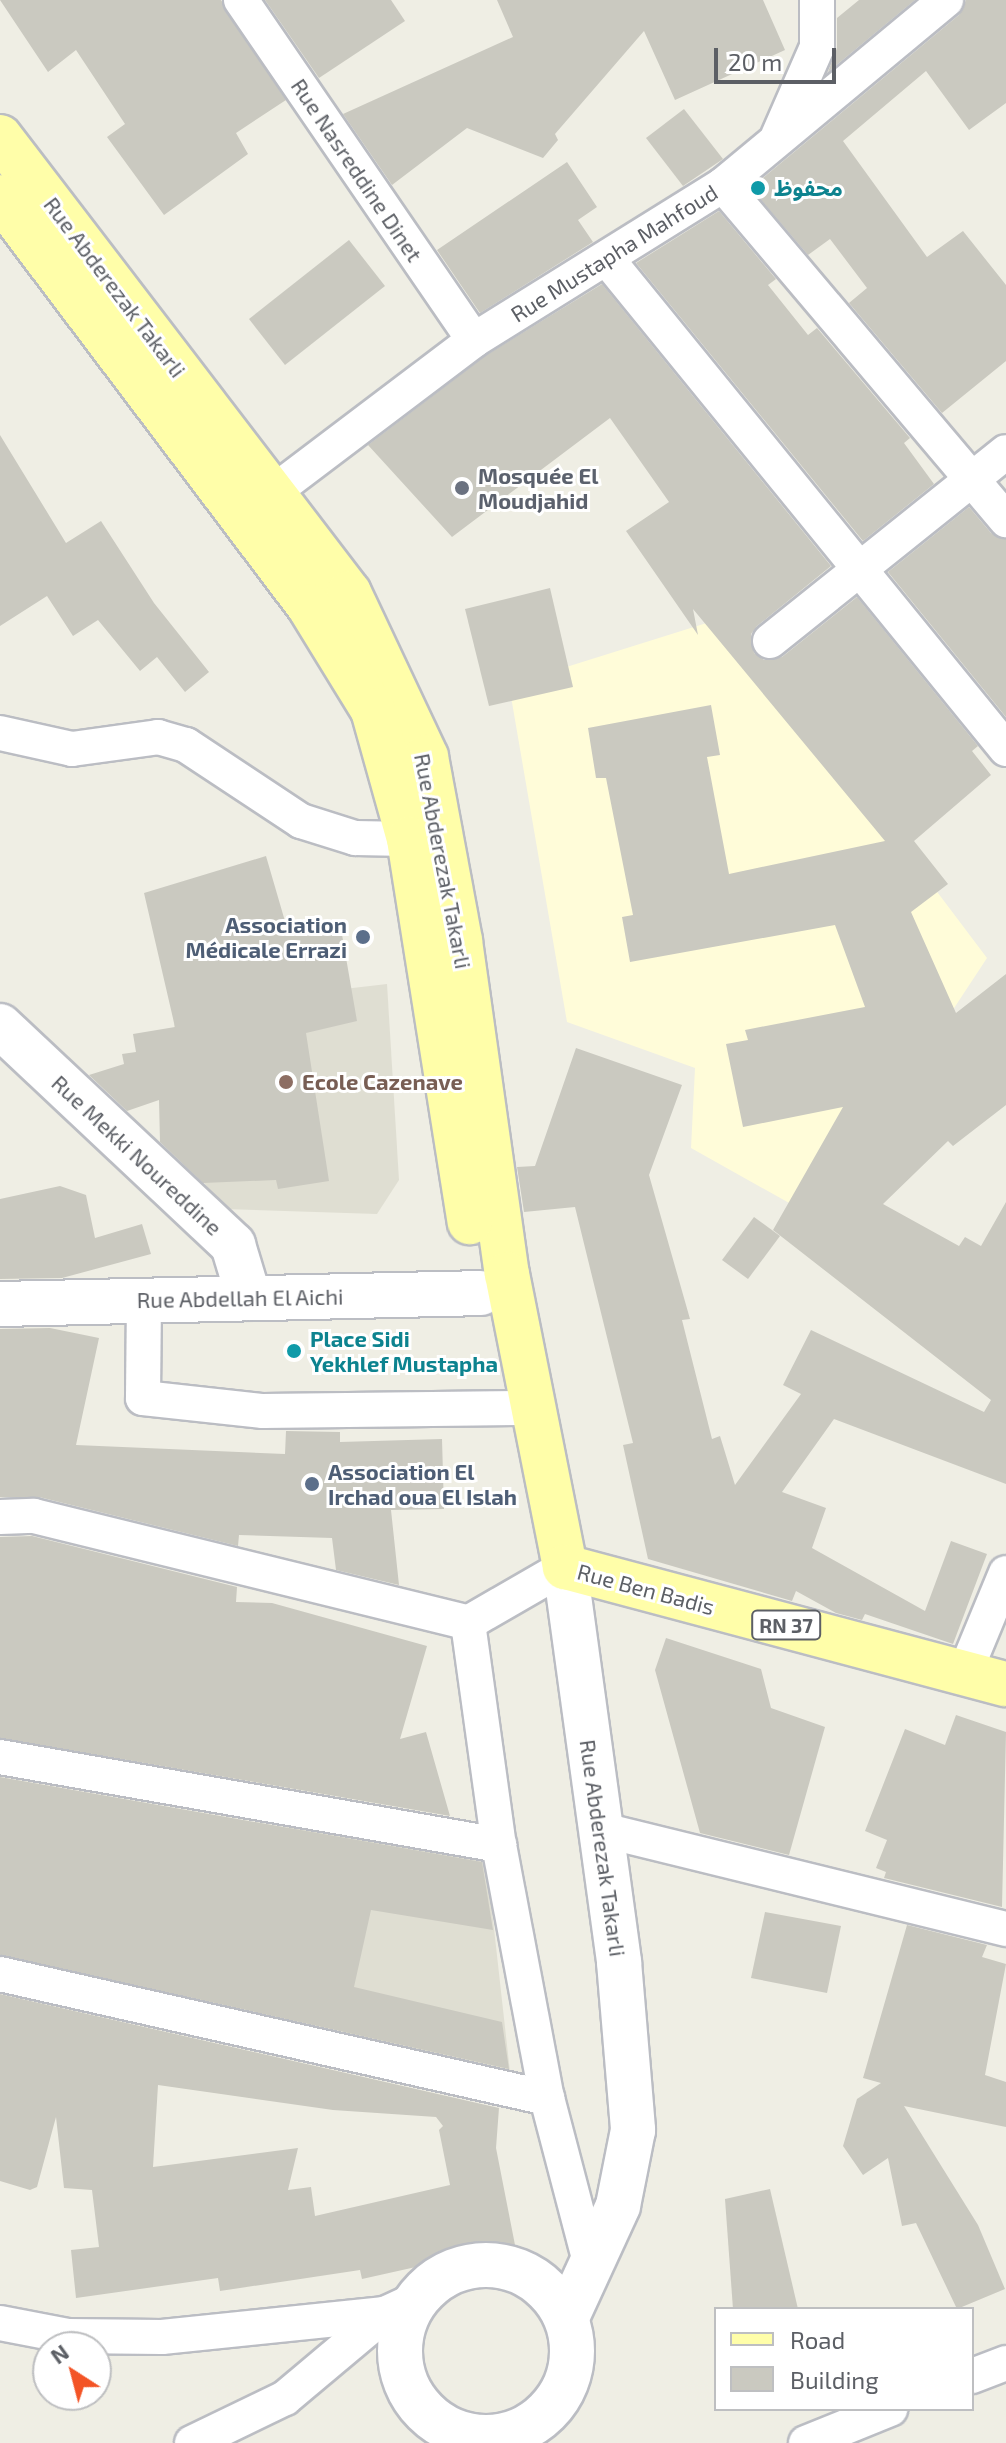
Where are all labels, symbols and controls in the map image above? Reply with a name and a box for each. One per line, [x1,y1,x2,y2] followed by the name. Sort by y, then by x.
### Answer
[718,32,840,82] scale bar
[728,47,782,76] text: 20 m
[286,73,428,267] street label: Rue Nasreddine Dinet
[774,175,843,201] place label: محفوظ
[506,179,722,327] street label: Rue Mustapha Mahfoud
[749,179,767,197] marker: محفوظ
[38,191,192,383] street label: Rue Abderezak Takarli
[478,462,598,514] place label: Mosquée El Moudjahid
[453,479,471,497] marker: Mosquée El Moudjahid
[409,750,477,972] street label: Rue Abderezak Takarli
[186,911,347,962] place label: Association Médicale Errazi
[354,928,372,946] marker: Association Médicale Errazi
[46,1069,228,1241] street label: Rue Mekki Noureddine
[302,1069,463,1095] place label: Ecole Cazenave
[277,1073,295,1091] marker: Ecole Cazenave
[136,1283,344,1313] street label: Rue Abdellah El Aichi
[310,1325,498,1376] place label: Place Sidi Yekhlef Mustapha
[285,1342,303,1360] marker: Place Sidi Yekhlef Mustapha
[328,1458,518,1510] place label: Association El Irchad oua El Islah
[303,1475,321,1493] marker: Association El Irchad oua El Islah
[575,1558,717,1620] street label: Rue Ben Badis
[750,1609,822,1641] road number: RN 37
[575,1737,631,1959] street label: Rue Abderezak Takarli
[714,2307,974,2411] legend
[790,2325,845,2354] text: Road
[32,2331,112,2411] north arrow
[45,2338,73,2368] text: N
[790,2365,879,2394] text: Building

